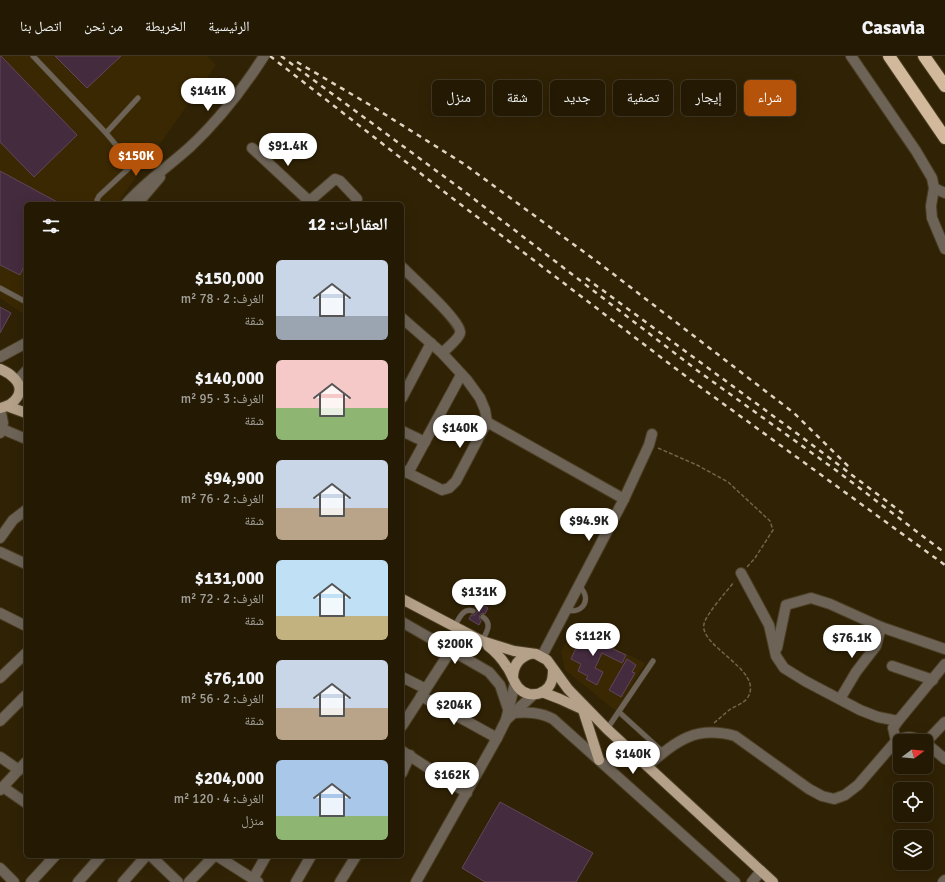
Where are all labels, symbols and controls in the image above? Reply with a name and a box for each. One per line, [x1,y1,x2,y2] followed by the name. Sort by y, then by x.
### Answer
[862,16,925,40] text: Casavia
[20,18,62,35] text: اتصل بنا
[84,18,123,35] text: من نحن
[145,18,186,35] text: الخريطة
[208,18,250,35] text: الرئيسية
[180,78,236,112] pin: $141K
[432,80,485,116] chip: منزل
[493,80,542,116] chip: شقة
[550,80,605,116] chip: جديد
[613,80,673,116] chip: تصفية
[681,80,736,116] chip: إيجار
[744,80,796,116] chip: شراء
[190,83,226,99] text: $141K
[255,133,321,167] pin: $91.4K
[268,138,308,154] text: $91.4K
[108,143,164,177] pin: $150K
[118,148,154,164] text: $150K
[308,214,388,235] text: العقارات: 12
[40,215,62,237] icon: filters
[195,268,264,289] text: $150,000
[308,276,356,324] icon: home
[181,291,264,307] text: الغرف: 2 · 78 m²
[245,313,264,329] text: شقة
[195,368,264,389] text: $140,000
[308,376,356,424] icon: home
[181,391,264,407] text: الغرف: 3 · 95 m²
[245,413,264,429] text: شقة
[432,415,488,449] pin: $140K
[442,420,478,436] text: $140K
[204,468,264,489] text: $94,900
[308,476,356,524] icon: home
[181,491,264,507] text: الغرف: 2 · 76 m²
[556,508,622,542] pin: $94.9K
[245,513,264,529] text: شقة
[569,513,609,529] text: $94.9K
[195,568,264,589] text: $131,000
[308,576,356,624] icon: home
[451,579,507,613] pin: $131K
[461,584,497,600] text: $131K
[181,591,264,607] text: الغرف: 2 · 72 m²
[245,613,264,629] text: شقة
[565,623,621,657] pin: $112K
[819,625,885,659] pin: $76.1K
[575,628,611,644] text: $112K
[832,630,872,646] text: $76.1K
[427,631,483,665] pin: $200K
[437,636,473,652] text: $200K
[204,668,264,689] text: $76,100
[308,676,356,724] icon: home
[181,691,264,707] text: الغرف: 2 · 56 m²
[426,692,482,726] pin: $204K
[436,697,472,713] text: $204K
[245,713,264,729] text: شقة
[893,734,933,774] north arrow
[893,734,933,870] map controls
[605,741,661,775] pin: $140K
[615,746,651,762] text: $140K
[424,762,480,796] pin: $162K
[434,767,470,783] text: $162K
[195,768,264,789] text: $204,000
[308,776,356,824] icon: home
[893,782,933,822] button: locate
[174,791,264,807] text: الغرف: 4 · 120 m²
[241,813,264,829] text: منزل
[893,830,933,870] button: layers

